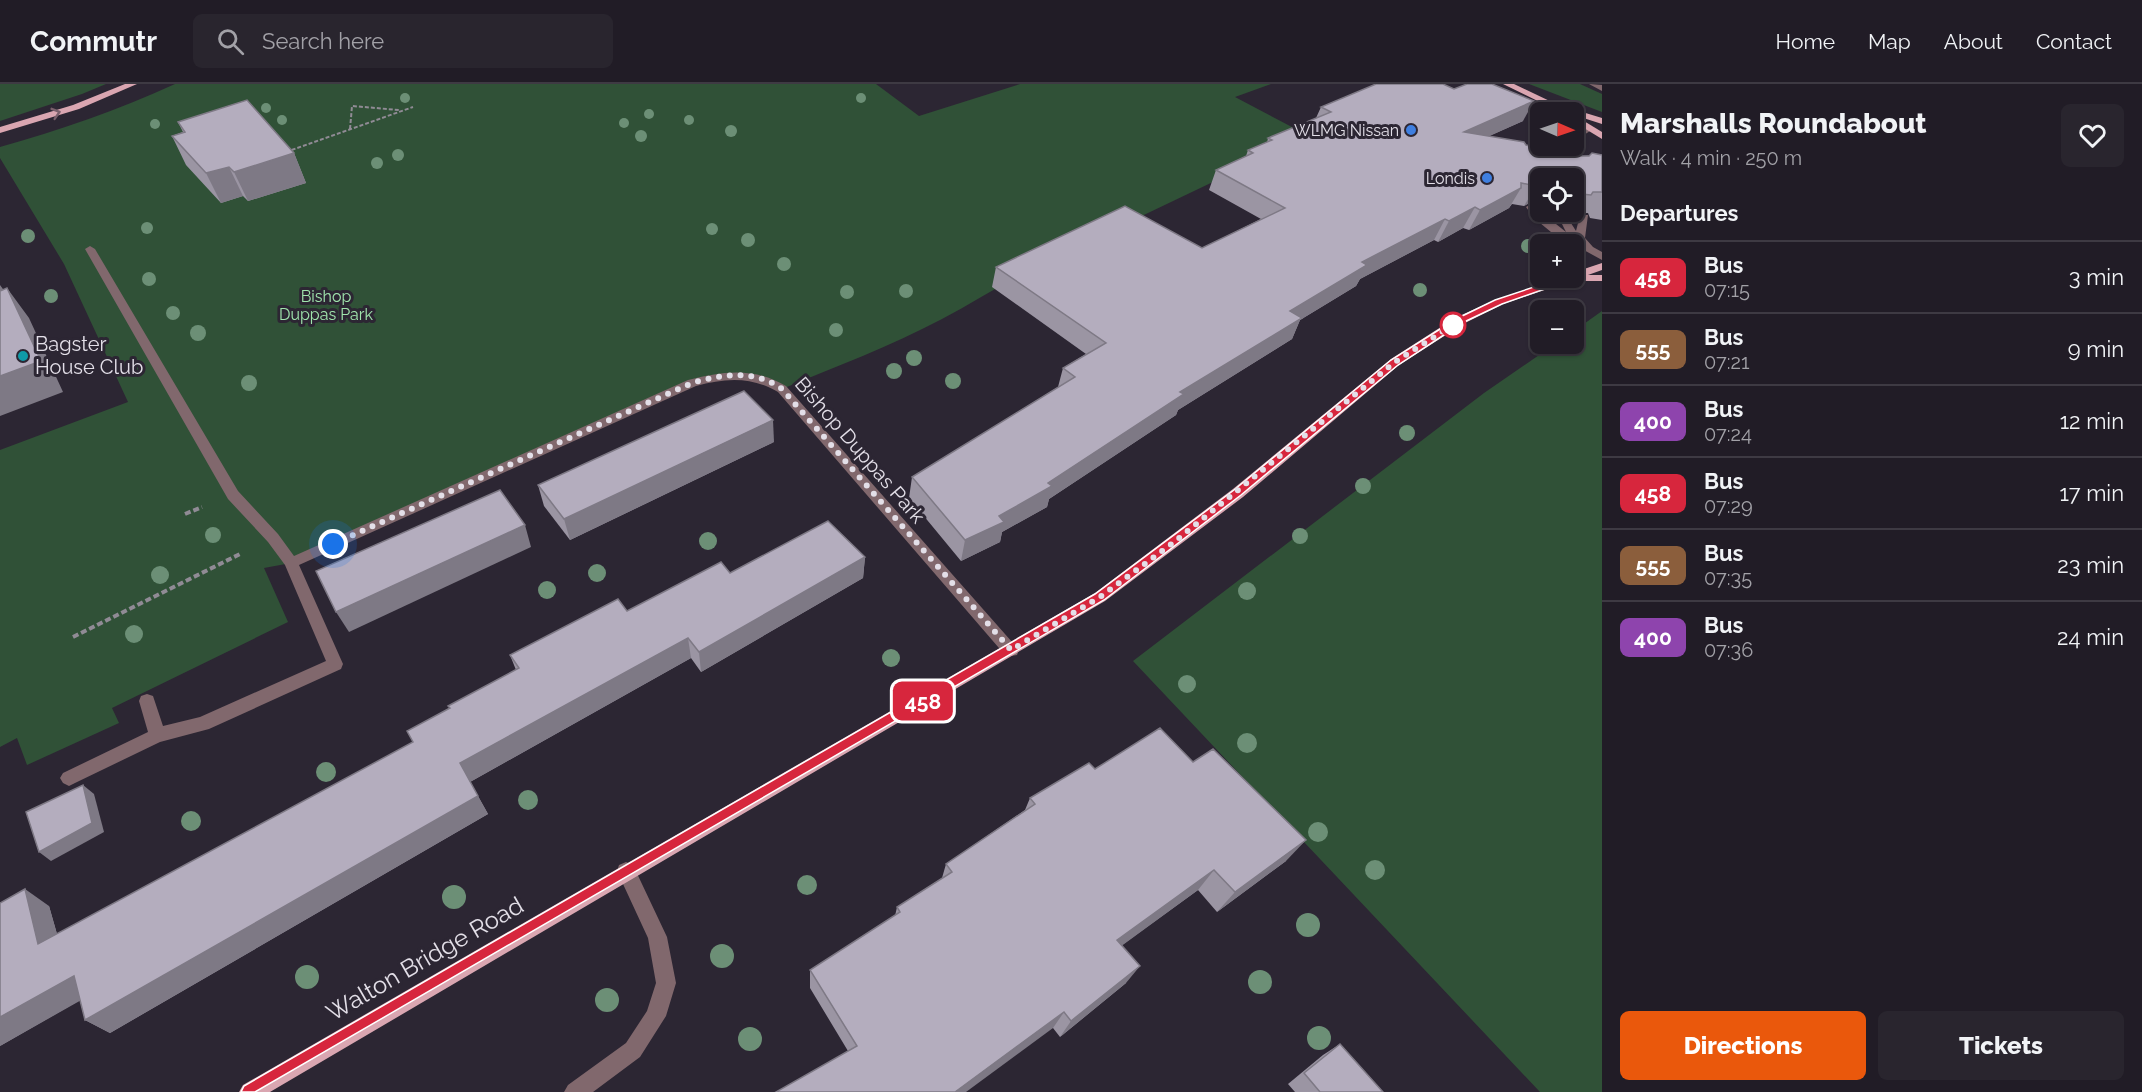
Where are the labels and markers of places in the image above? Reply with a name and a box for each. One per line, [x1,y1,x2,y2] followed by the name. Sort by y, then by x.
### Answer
[1294,121,1399,140] place label: WLMG Nissan
[1404,123,1418,137] marker: WLMG Nissan
[1426,169,1475,188] place label: Londis
[1480,171,1494,185] marker: Londis
[1440,312,1466,338] unlabelled marker
[35,332,143,379] place label: Bagster House Club
[16,349,30,363] marker: Bagster House Club

